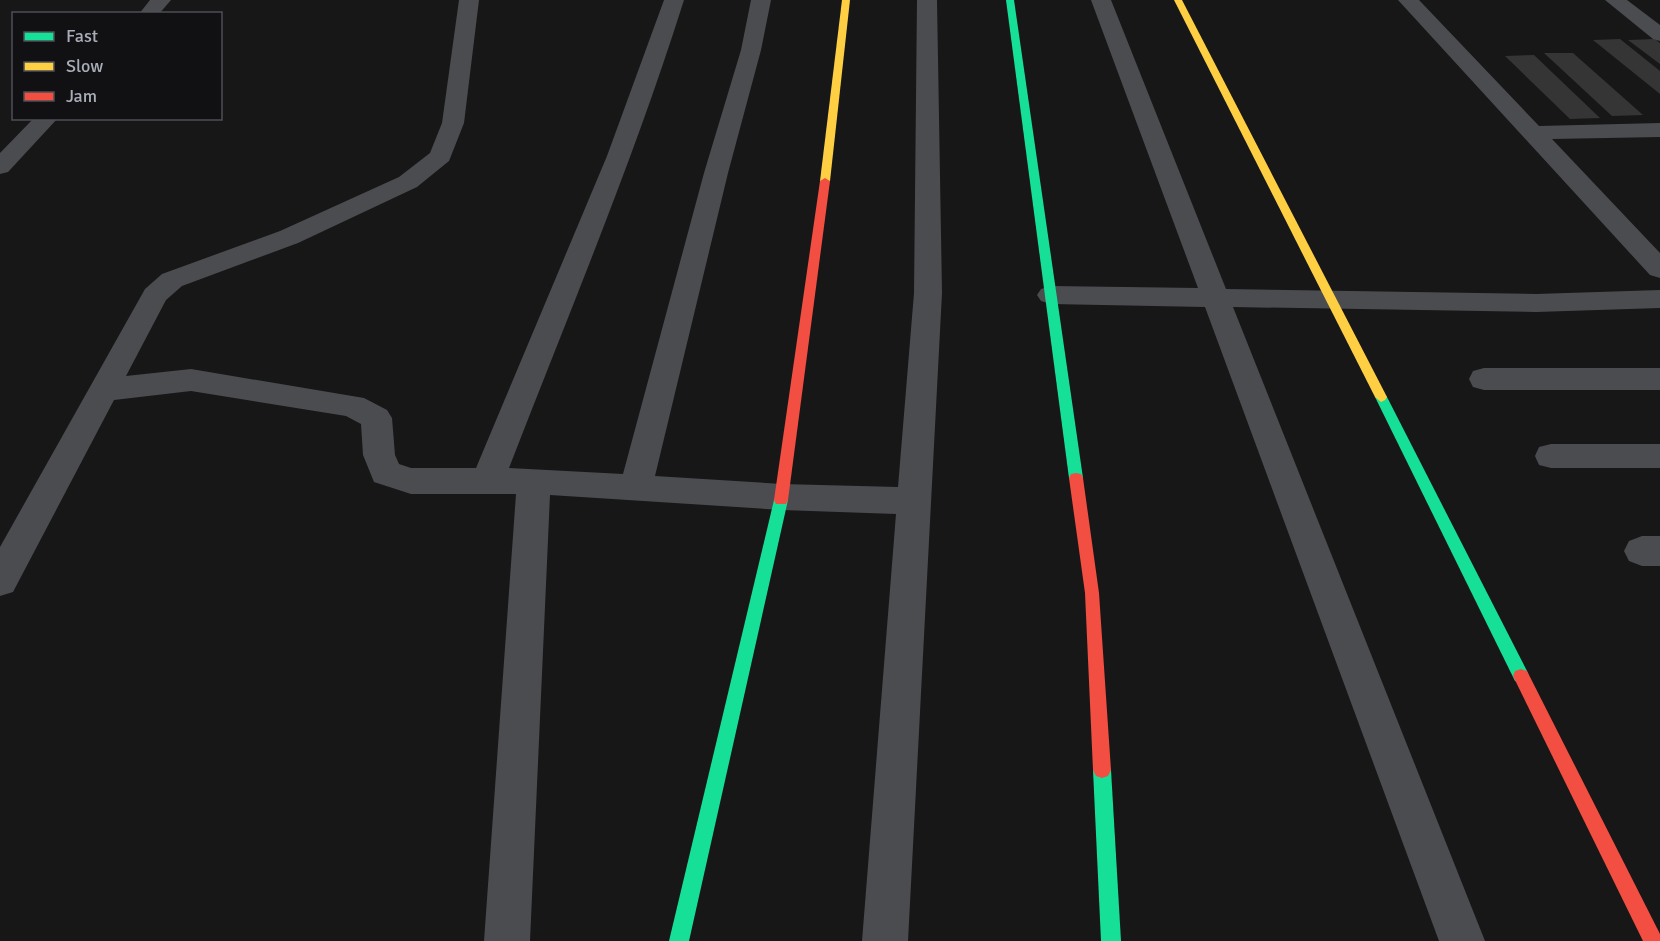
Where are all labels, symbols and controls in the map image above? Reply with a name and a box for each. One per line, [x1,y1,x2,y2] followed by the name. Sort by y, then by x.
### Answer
[12,12,222,120] legend
[66,25,98,47] text: Fast
[66,55,103,77] text: Slow
[66,85,97,107] text: Jam

